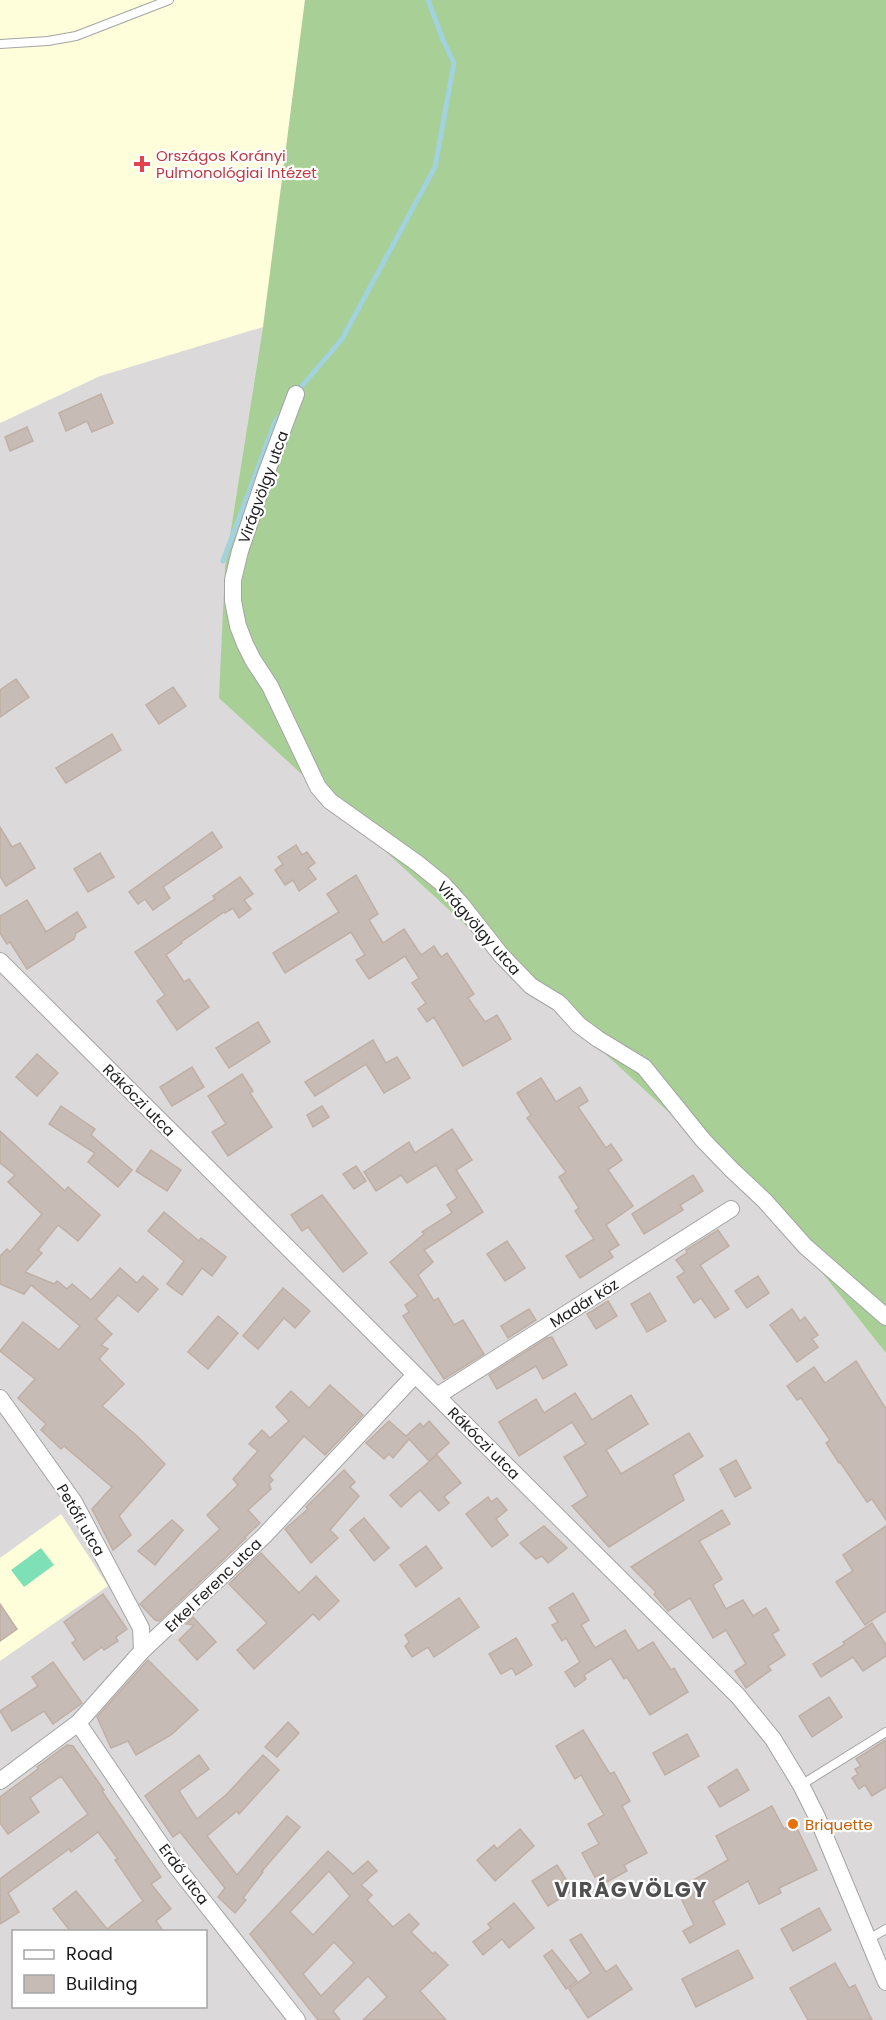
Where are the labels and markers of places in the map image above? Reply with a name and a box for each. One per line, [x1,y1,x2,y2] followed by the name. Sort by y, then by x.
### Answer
[156,145,317,183] place label: Országos Korányi Pulmonológiai Intézet
[133,155,151,173] marker: Országos Korányi Pulmonológiai Intézet
[805,1814,873,1835] place label: Briquette
[786,1817,800,1831] marker: Briquette

